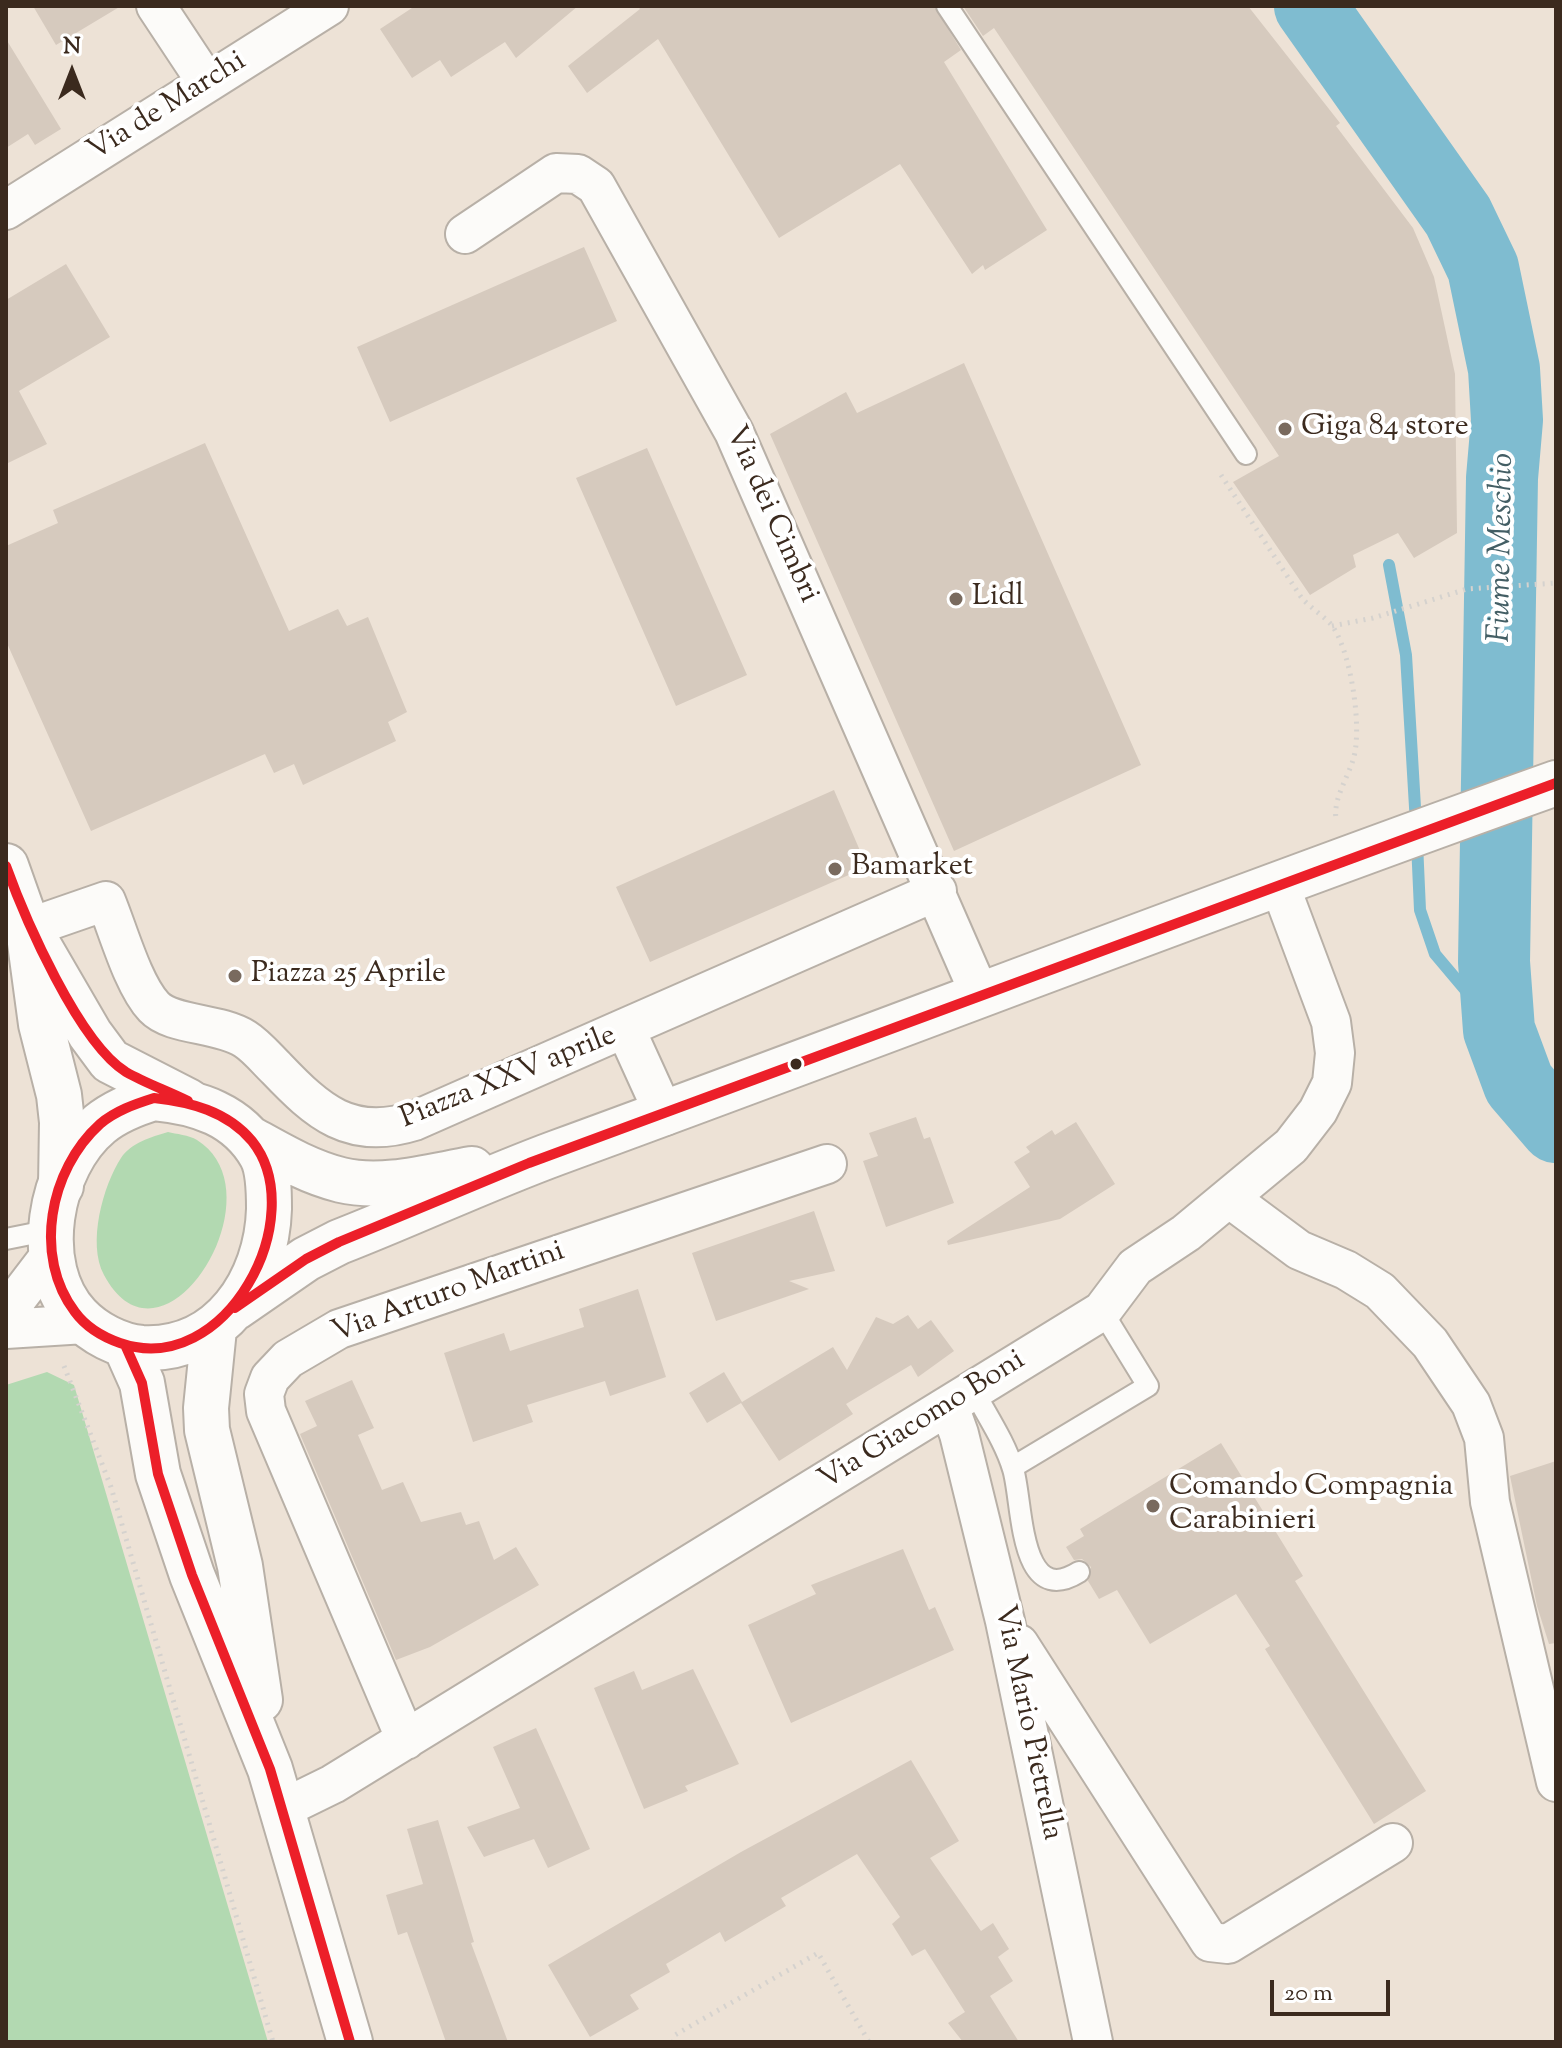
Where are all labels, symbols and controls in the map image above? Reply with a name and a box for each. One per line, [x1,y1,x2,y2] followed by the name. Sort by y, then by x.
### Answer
[32,32,112,112] north arrow
[63,32,81,64] text: N
[82,45,254,171] street label: Via de Marchi
[1301,411,1469,447] place label: Giga 84 store
[1276,420,1294,438] marker: Giga 84 store
[715,421,825,609] street label: Via dei Cimbri
[1483,453,1525,643] water label: Fiume Meschio
[972,581,1024,617] place label: Lidl
[947,590,965,608] marker: Lidl
[851,851,973,887] place label: Bamarket
[826,860,844,878] marker: Bamarket
[251,958,446,994] place label: Piazza 25 Aprile
[226,967,244,985] marker: Piazza 25 Aprile
[396,1019,622,1139] street label: Piazza XXV aprile
[788,1056,804,1072] unlabelled marker
[328,1235,570,1353] street label: Via Arturo Martini
[813,1344,1033,1500] street label: Via Giacomo Boni
[1169,1471,1453,1542] place label: Comando Compagnia Carabinieri
[1144,1497,1162,1515] marker: Comando Compagnia Carabinieri
[984,1602,1068,1844] street label: Via Mario Pietrella
[1274,1964,1394,2014] scale bar
[1284,1977,1333,2011] text: 20 m

